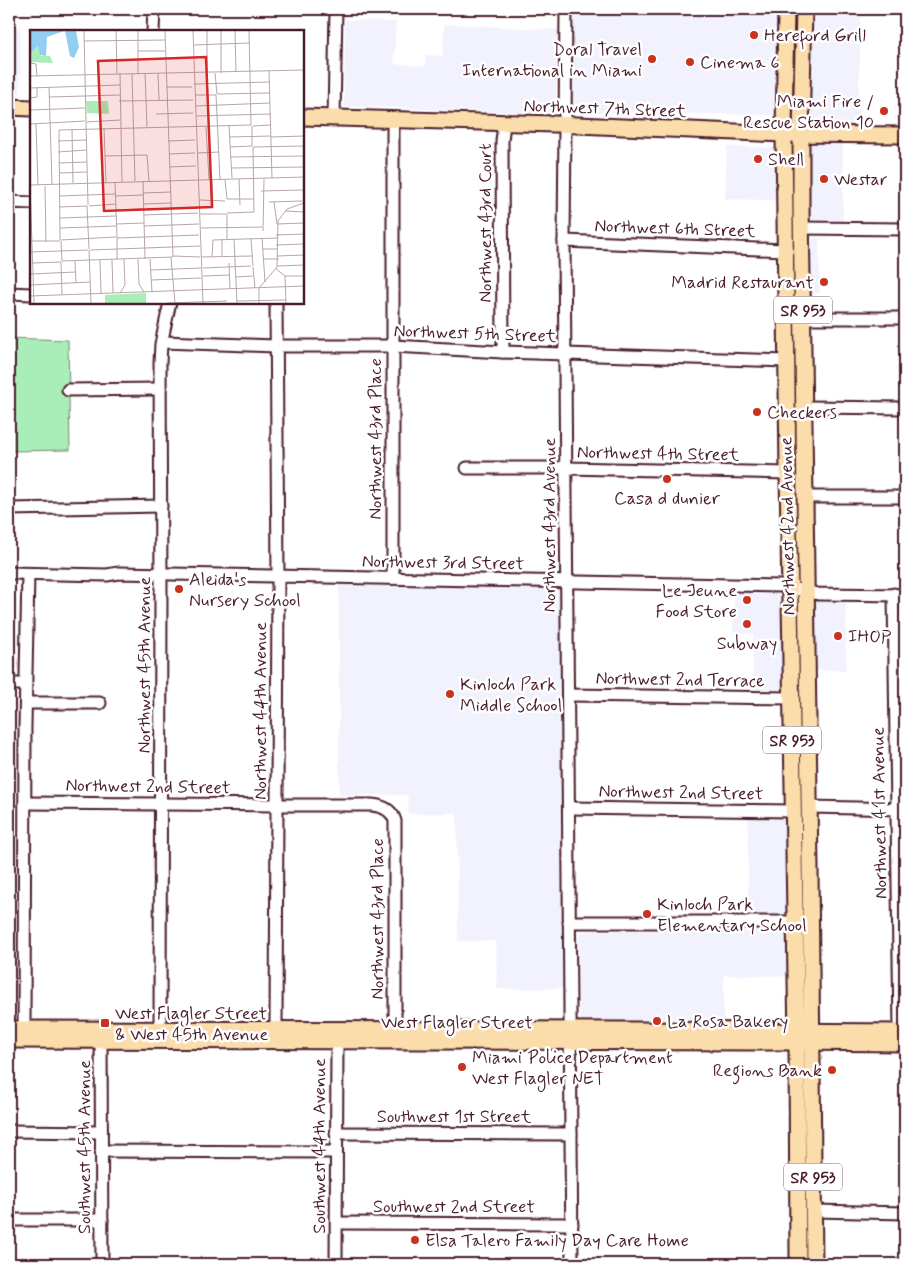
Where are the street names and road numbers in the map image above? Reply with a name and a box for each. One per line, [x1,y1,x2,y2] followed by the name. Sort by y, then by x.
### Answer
[523,94,687,124] street label: Northwest 7th Street
[474,143,498,303] street label: Northwest 43rd Court
[594,214,756,244] street label: Northwest 6th Street
[774,296,832,324] road number: SR 953
[393,319,557,349] street label: Northwest 5th Street
[364,358,388,520] street label: Northwest 43rd Place
[774,436,802,615] street label: Northwest 42nd Avenue
[538,437,562,612] street label: Northwest 43rd Avenue
[577,441,740,467] street label: Northwest 4th Street
[362,550,524,576] street label: Northwest 3rd Street
[133,576,157,753] street label: Northwest 45th Avenue
[249,622,273,800] street label: Northwest 44th Avenue
[595,667,765,693] street label: Northwest 2nd Terrace
[763,726,821,754] road number: SR 953
[866,727,894,899] street label: Northwest 41st Avenue
[65,774,230,800] street label: Northwest 2nd Street
[598,780,763,806] street label: Northwest 2nd Street
[366,838,390,1000] street label: Northwest 43rd Place
[381,1011,533,1036] street label: West Flagler Street
[308,1058,332,1234] street label: Southwest 44th Avenue
[73,1060,97,1234] street label: Southwest 45th Avenue
[377,1105,532,1129] street label: Southwest 1st Street
[784,1164,842,1190] road number: SR 953
[373,1195,535,1219] street label: Southwest 2nd Street

